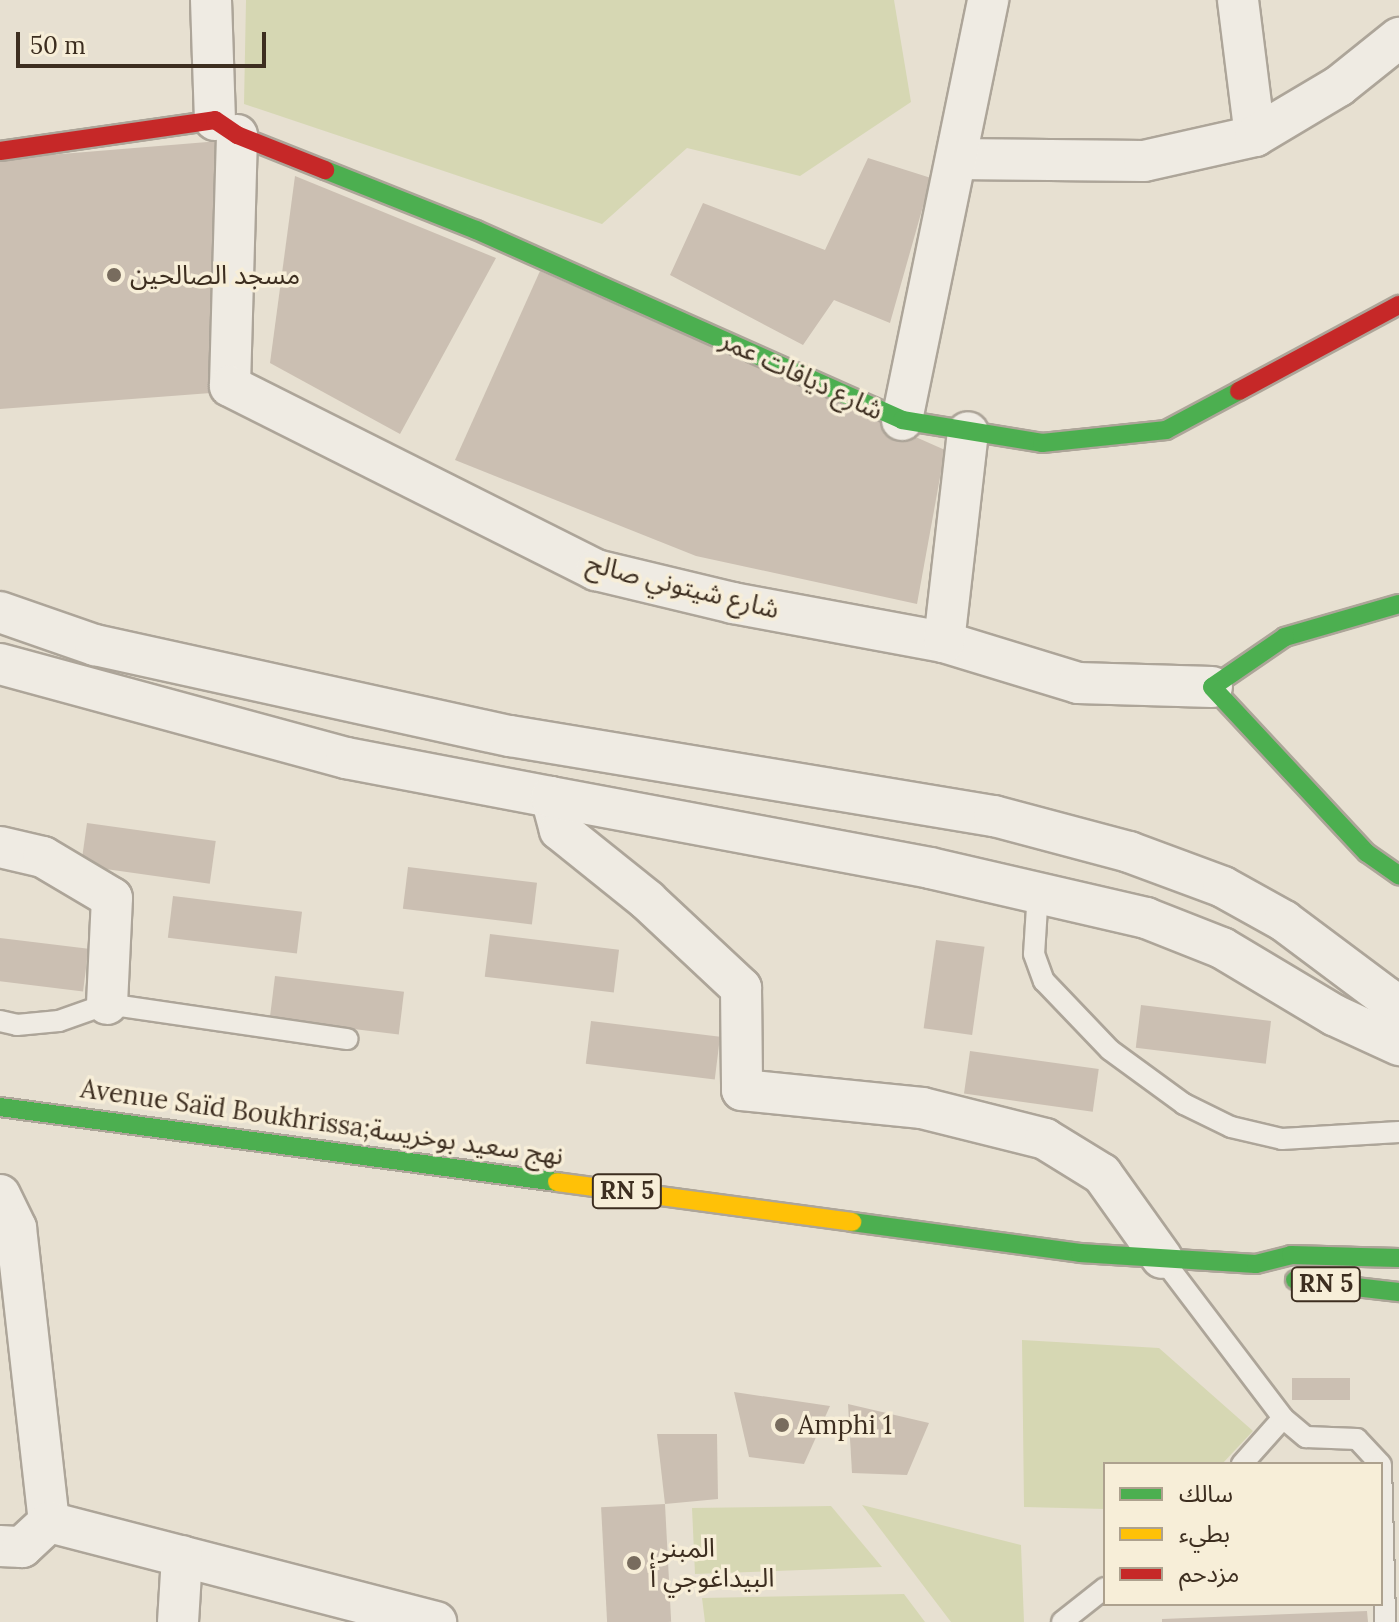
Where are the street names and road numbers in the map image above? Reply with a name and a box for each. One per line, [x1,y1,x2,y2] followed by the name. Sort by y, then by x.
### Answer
[716,324,888,426] street label: شارع ديافات عمر
[584,547,782,625] street label: شارع شيتوني صالح
[79,1073,565,1171] street label: Avenue Saïd Boukhrissa;نهج سعيد بوخريسة
[591,1171,663,1211] road number: RN 5
[1290,1264,1362,1304] road number: RN 5

